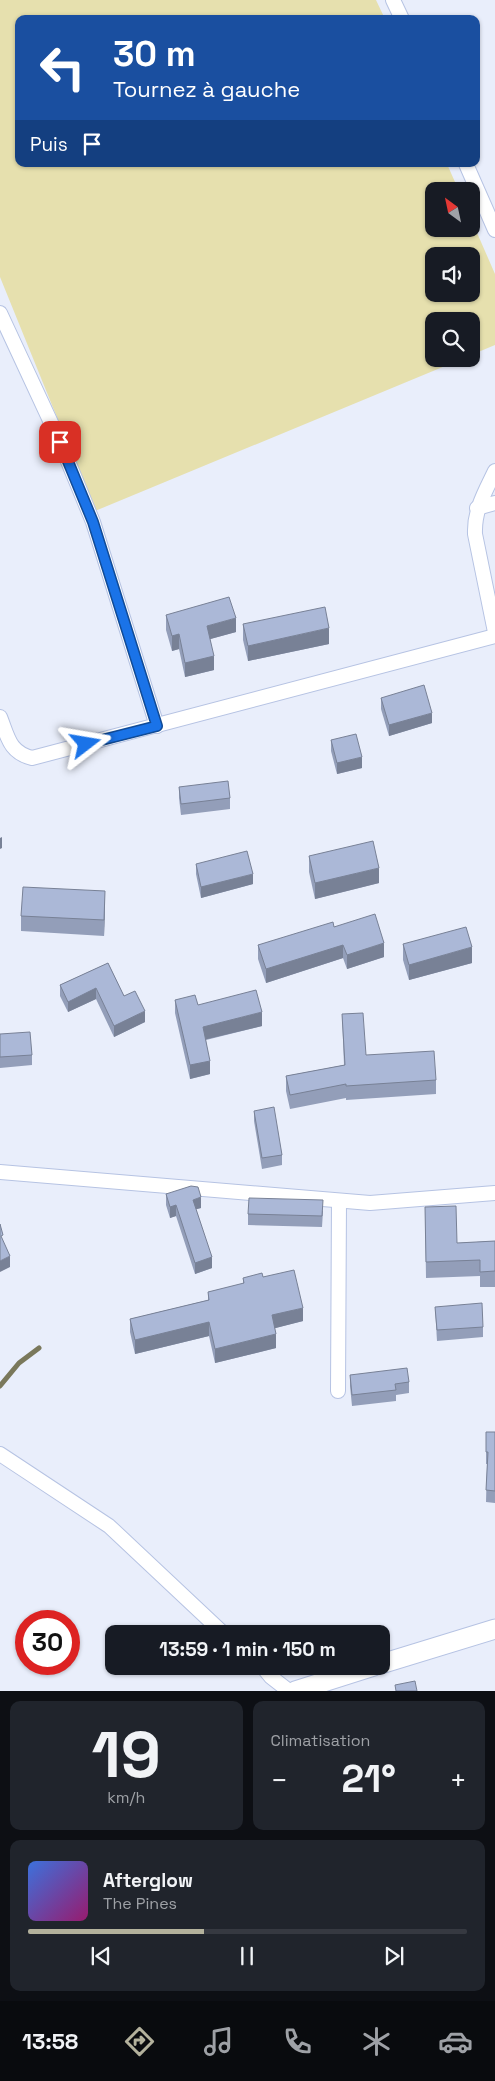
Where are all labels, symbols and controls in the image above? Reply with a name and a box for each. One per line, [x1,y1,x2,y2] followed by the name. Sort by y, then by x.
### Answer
[113,32,196,76] text: 30 m
[30,35,95,100] icon: left
[113,75,300,103] text: Tournez à gauche
[78,130,106,158] icon: arrive
[30,132,68,157] text: Puis
[425,182,480,238] north arrow
[425,182,480,367] map controls
[425,247,480,302] button: sound
[425,312,480,367] button: search
[39,421,81,463] pin
[46,428,74,456] icon: arrive
[59,717,111,769] position arrow
[15,1610,80,1675] speed limit sign: 30
[159,1637,336,1662] text: 13:59 · 1 min · 150 m
[91,1713,161,1796] text: 19
[271,1730,370,1751] text: Climatisation
[341,1755,396,1803] text: 21°
[271,1762,288,1798] text: −
[450,1762,467,1798] text: +
[107,1787,145,1808] text: km/h
[103,1868,193,1893] text: Afterglow
[103,1893,177,1914] text: The Pines
[87,1942,115,1970] icon: previous
[233,1942,261,1970] icon: pause
[380,1942,408,1970] icon: next
[122,2024,157,2059] icon: directions
[201,2024,236,2059] icon: music
[280,2024,315,2059] icon: phone
[359,2024,394,2059] icon: climate
[438,2024,473,2059] icon: car
[22,2027,78,2055] text: 13:58

